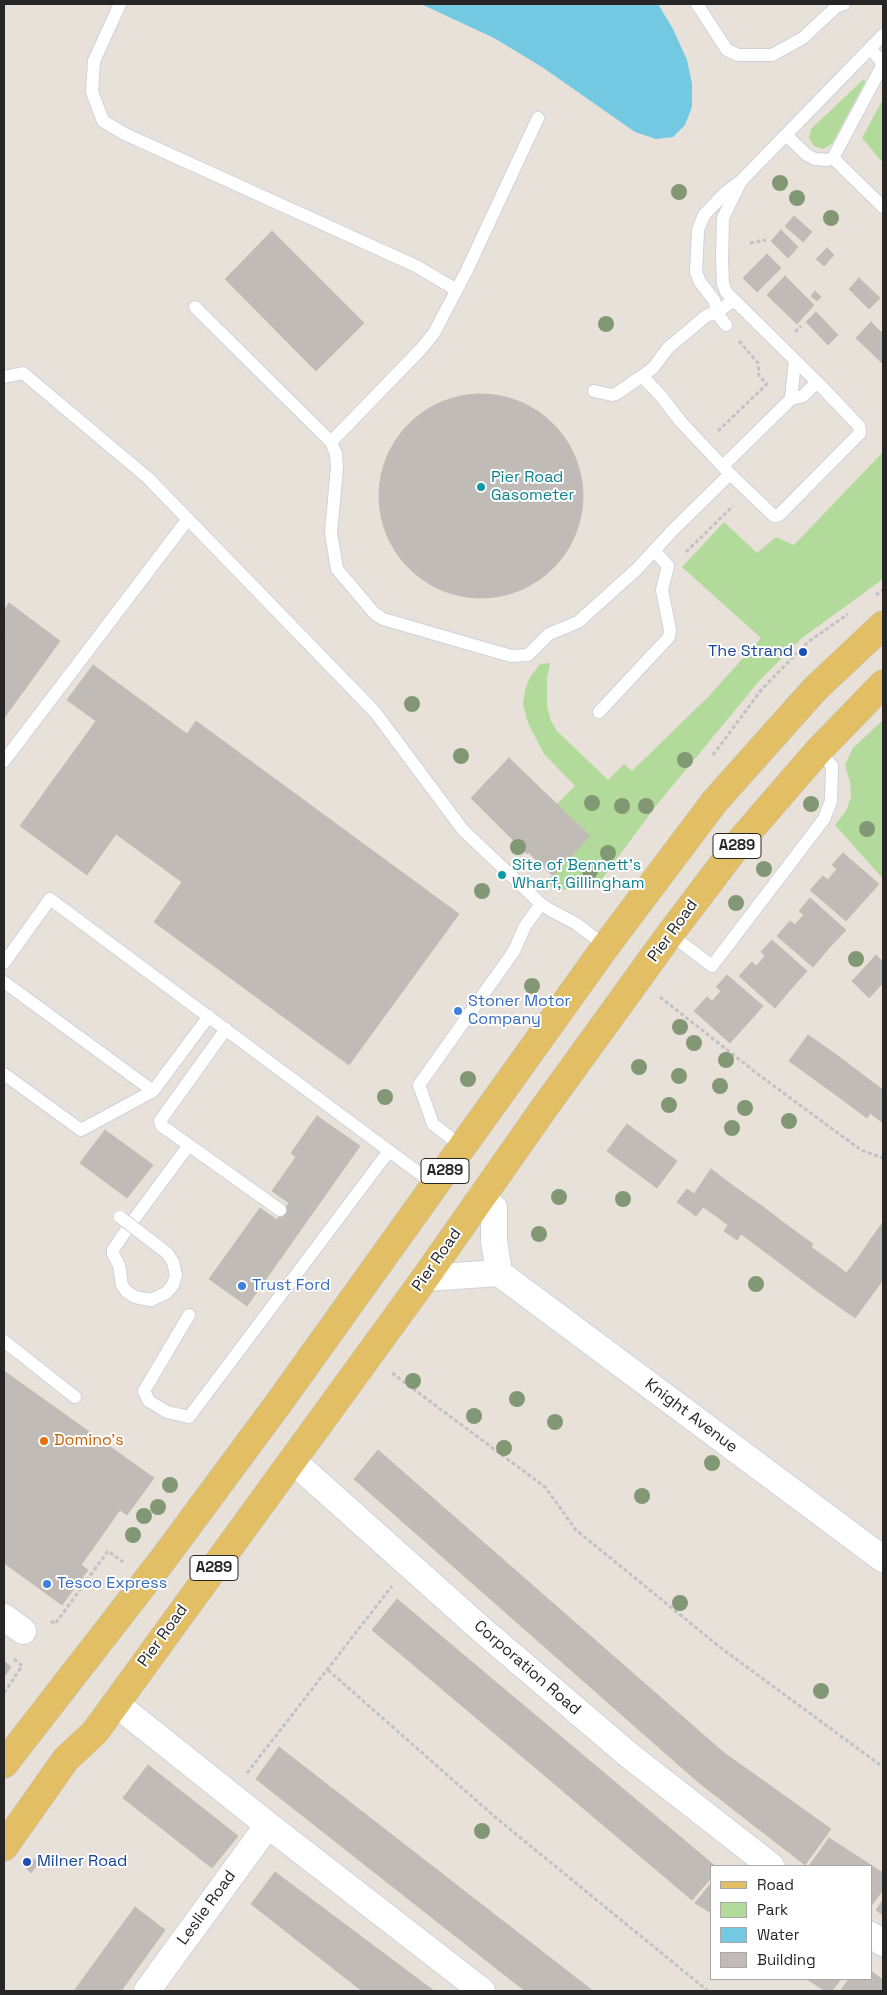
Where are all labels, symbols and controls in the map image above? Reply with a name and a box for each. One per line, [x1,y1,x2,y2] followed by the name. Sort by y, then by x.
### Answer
[491,468,575,506] place label: Pier Road Gasometer
[475,481,487,493] marker: Pier Road Gasometer
[708,642,793,662] place label: The Strand
[797,646,809,658] marker: The Strand
[713,834,761,858] road number: A289
[512,856,644,894] place label: Site of Bennett's Wharf, Gillingham
[496,869,508,881] marker: Site of Bennett's Wharf, Gillingham
[644,896,702,966] street label: Pier Road
[468,992,571,1030] place label: Stoner Motor Company
[452,1005,464,1017] marker: Stoner Motor Company
[421,1158,469,1184] road number: A289
[408,1225,466,1295] street label: Pier Road
[252,1276,330,1296] place label: Trust Ford
[236,1280,248,1292] marker: Trust Ford
[641,1375,741,1457] street label: Knight Avenue
[54,1431,124,1451] place label: Domino's
[38,1435,50,1447] marker: Domino's
[190,1556,238,1580] road number: A289
[57,1574,167,1594] place label: Tesco Express
[41,1578,53,1590] marker: Tesco Express
[134,1601,192,1671] street label: Pier Road
[470,1616,584,1720] street label: Corporation Road
[37,1852,127,1872] place label: Milner Road
[21,1856,33,1868] marker: Milner Road
[710,1865,872,1980] legend
[174,1867,240,1949] street label: Leslie Road
[757,1875,794,1894] text: Road
[757,1900,788,1919] text: Park
[757,1925,799,1944] text: Water
[757,1950,816,1969] text: Building

